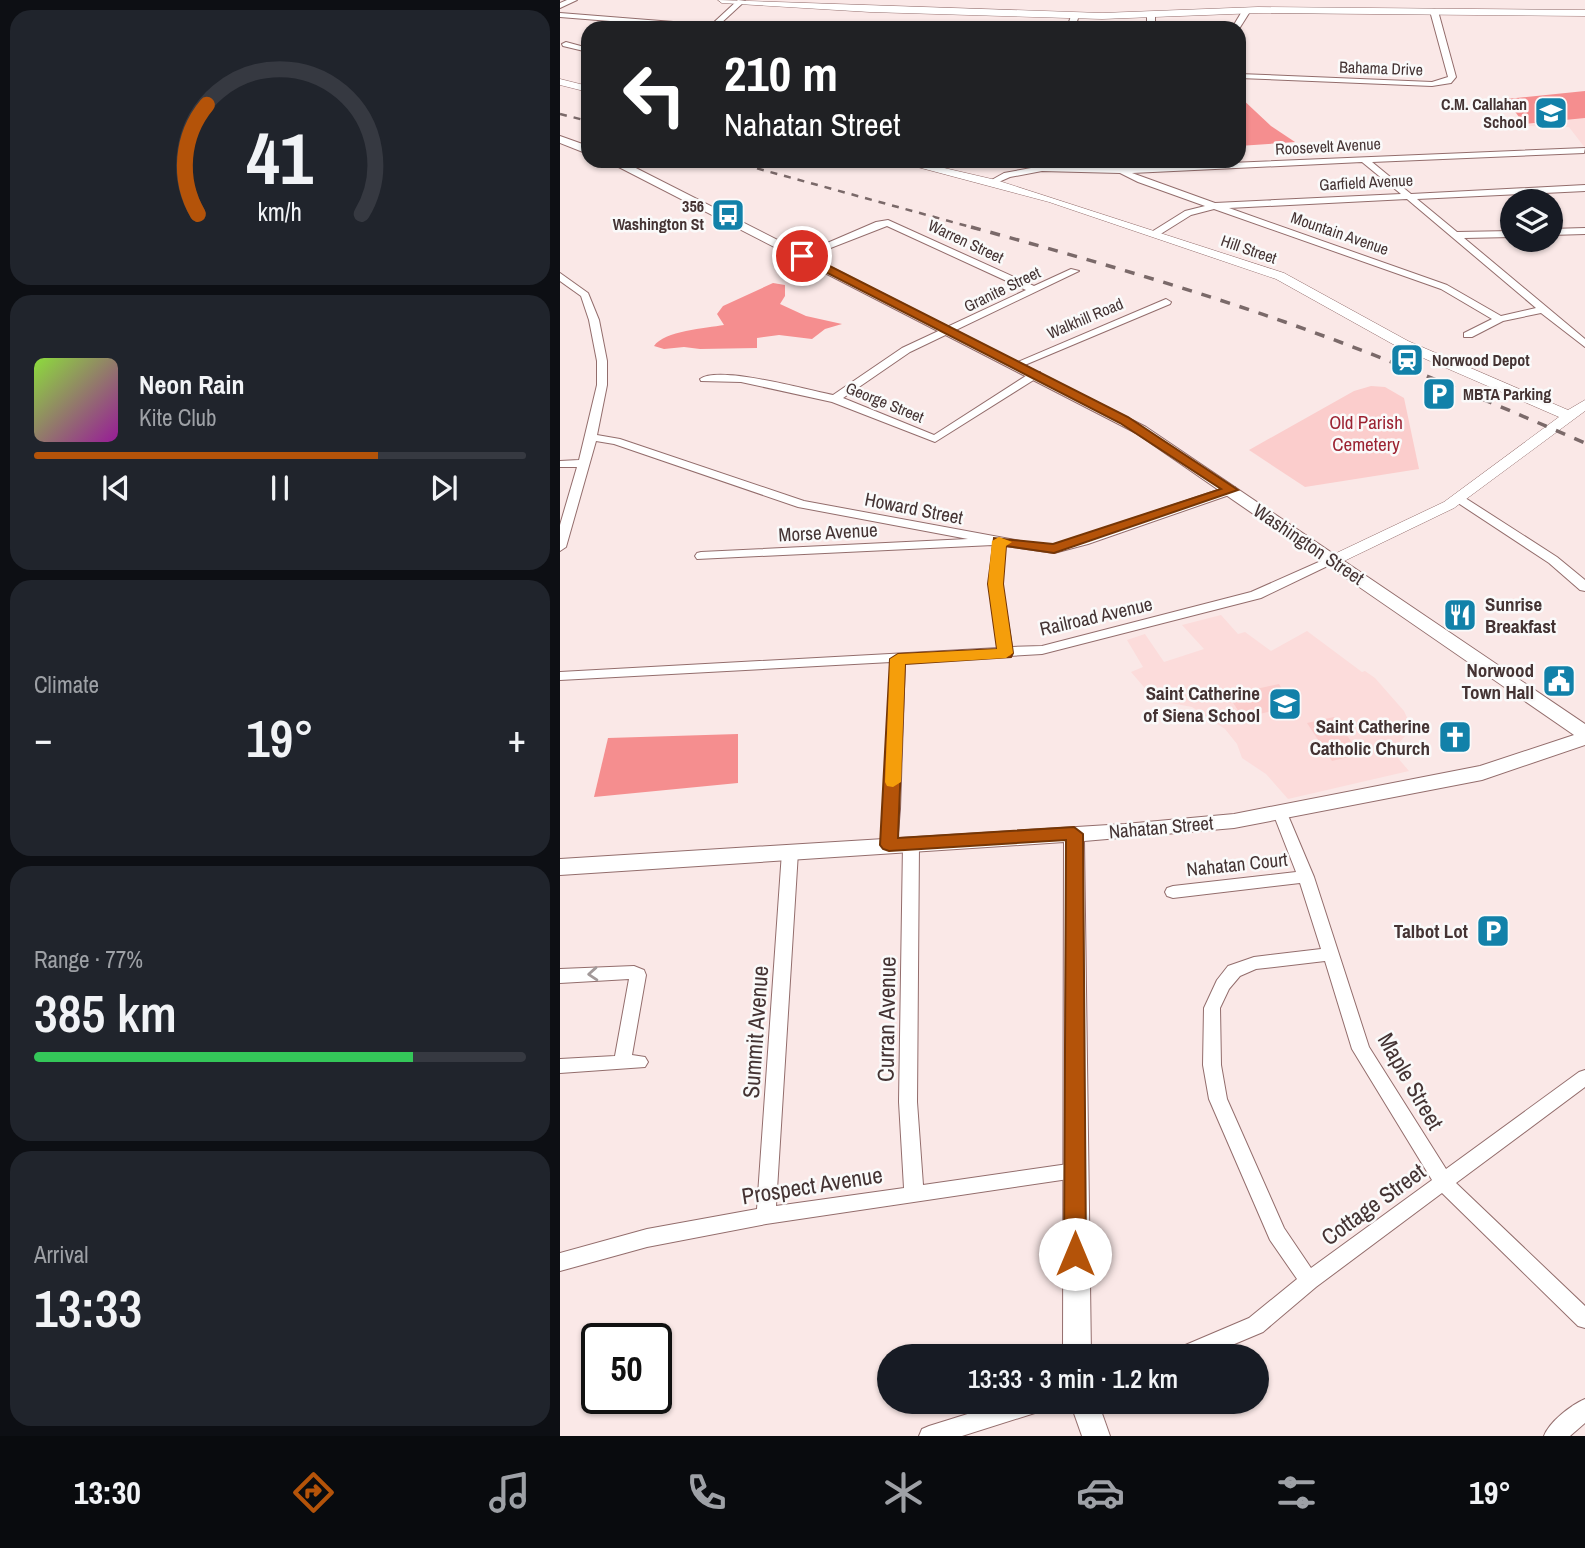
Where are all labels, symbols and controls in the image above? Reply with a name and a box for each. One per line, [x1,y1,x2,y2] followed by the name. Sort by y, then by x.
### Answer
[724,40,838,106] text: 210 m
[609,49,700,140] icon: left
[1339,56,1423,80] street label: Bahama Drive
[1441,93,1527,133] place label: C.M. Callahan School
[1532,94,1570,132] school or university icon: C.M. Callahan School
[724,103,901,146] text: Nahatan Street
[247,109,314,207] text: 41
[1275,132,1381,160] street label: Roosevelt Avenue
[1319,169,1413,195] street label: Garfield Avenue
[1500,189,1563,252] map controls
[1500,189,1563,252] button: layers
[258,194,302,228] text: km/h
[613,195,705,235] place label: 356 Washington St
[709,196,747,234] bus stop icon: 356 Washington St
[1288,206,1392,260] street label: Mountain Avenue
[925,214,1008,268] street label: Warren Street
[772,226,832,286] pin
[1218,229,1280,269] street label: Hill Street
[783,237,821,275] icon: arrive
[960,261,1044,317] street label: Granite Street
[1044,292,1126,344] street label: Walkhill Road
[1388,341,1426,379] station icon: Norwood Depot
[1432,349,1530,371] place label: Norwood Depot
[139,367,244,402] text: Neon Rain
[1420,375,1458,413] parking icon: MBTA Parking
[843,376,928,428] street label: George Street
[1463,383,1551,405] place label: MBTA Parking
[139,402,217,433] text: Kite Club
[1329,409,1403,457] park label: Old Parish Cemetery
[97,469,135,507] icon: previous
[261,469,299,507] icon: pause
[425,469,463,507] icon: next
[863,486,966,530] street label: Howard Street
[1248,497,1370,591] street label: Washington Street
[778,516,878,548] street label: Morse Avenue
[1037,590,1155,642] street label: Railroad Avenue
[1485,591,1556,639] place label: Sunrise Breakfast
[1441,596,1479,634] restaurant icon: Sunrise Breakfast
[1462,657,1534,705] place label: Norwood Town Hall
[1540,662,1578,700] public building icon: Norwood Town Hall
[34,669,99,700] text: Climate
[1143,680,1260,728] place label: Saint Catherine of Siena School
[1266,685,1304,723] school or university icon: Saint Catherine of Siena School
[246,703,314,773] text: 19°
[34,713,52,764] text: −
[508,713,526,764] text: +
[1310,713,1430,761] place label: Saint Catherine Catholic Church
[1436,718,1474,756] church icon: Saint Catherine Catholic Church
[1108,809,1215,845] street label: Nahatan Street
[1185,846,1289,882] street label: Nahatan Court
[1474,912,1512,950] parking icon: Talbot Lot
[1394,918,1468,944] place label: Talbot Lot
[34,944,143,975] text: Range · 77%
[869,956,903,1082] street label: Curran Avenue
[735,965,775,1099] street label: Summit Avenue
[588,966,599,981] one-way arrow
[34,978,177,1048] text: 385 km
[1371,1027,1451,1135] street label: Maple Street
[1315,1156,1431,1252] street label: Cottage Street
[739,1159,885,1211] street label: Prospect Avenue
[1038,1217,1112,1291] position arrow
[34,1239,89,1270] text: Arrival
[34,1273,142,1343] text: 13:33
[581,1323,672,1414] speed limit sign: 50
[968,1361,1178,1396] text: 13:33 · 3 min · 1.2 km
[289,1468,338,1517] icon: directions
[485,1468,534,1517] icon: music
[682,1468,731,1517] icon: phone
[879,1468,928,1517] icon: climate
[1076,1468,1125,1517] icon: car
[1272,1468,1321,1517] icon: filters
[74,1471,141,1514] text: 13:30
[1469,1471,1511,1514] text: 19°

